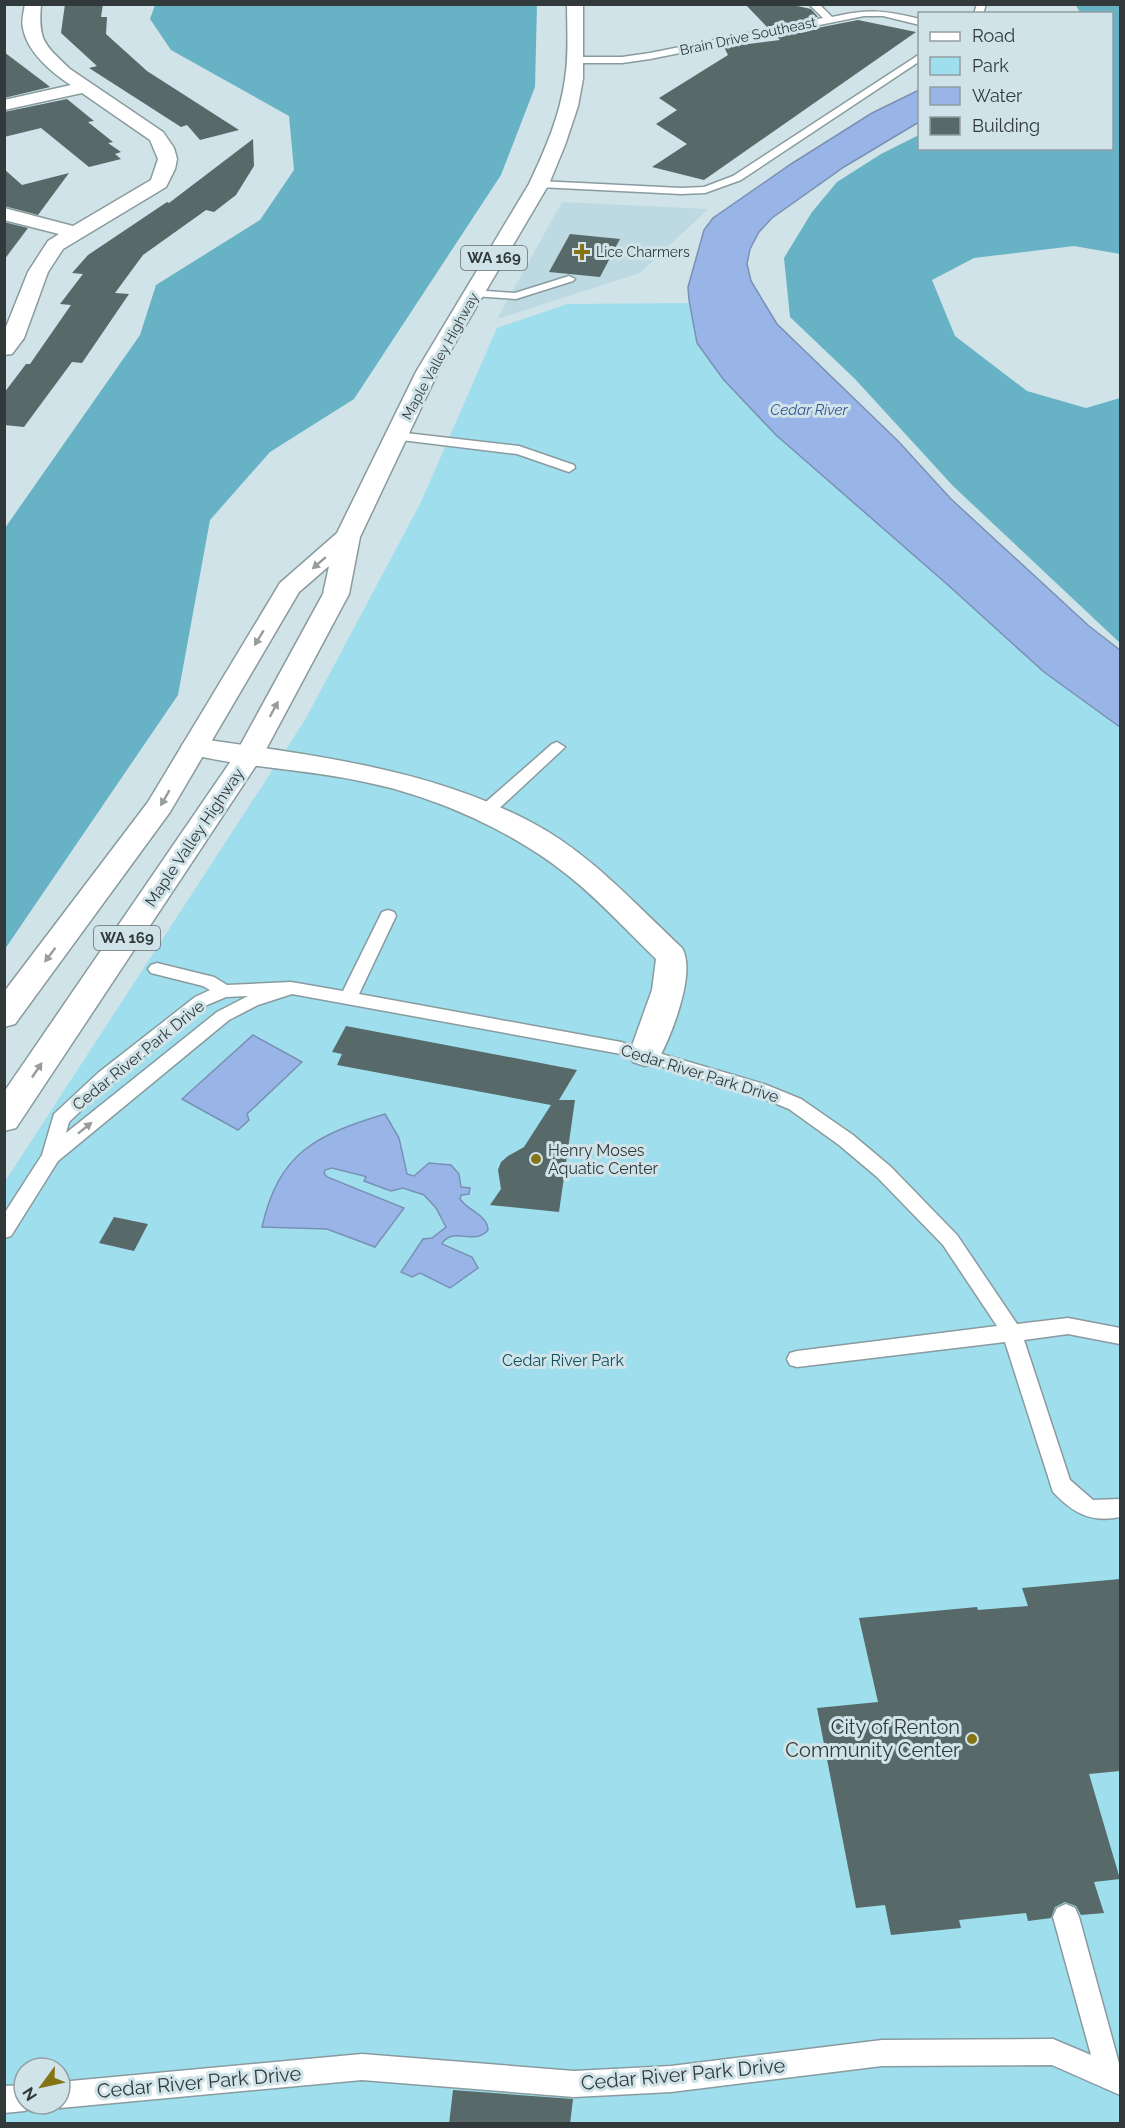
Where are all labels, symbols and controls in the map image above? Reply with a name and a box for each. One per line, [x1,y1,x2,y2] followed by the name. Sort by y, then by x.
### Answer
[918,12,1113,150] legend
[678,14,818,58] street label: Brain Drive Southeast
[972,25,1015,46] text: Road
[972,55,1009,76] text: Park
[972,85,1023,106] text: Water
[972,115,1040,136] text: Building
[573,243,591,261] marker: Lice Charmers
[596,244,690,260] place label: Lice Charmers
[461,246,527,270] road number: WA 169
[398,289,482,422] street label: Maple Valley Highway
[770,401,849,419] water label: Cedar River
[311,556,326,570] one-way arrow
[254,630,265,646] one-way arrow
[269,700,279,717] one-way arrow
[141,764,248,910] street label: Maple Valley Highway
[160,790,171,806] one-way arrow
[94,926,160,950] road number: WA 169
[44,946,56,962] one-way arrow
[69,996,208,1114] street label: Cedar River Park Drive
[619,1040,781,1107] street label: Cedar River Park Drive
[31,1063,43,1079] one-way arrow
[77,1122,92,1135] one-way arrow
[548,1141,659,1178] place label: Henry Moses Aquatic Center
[529,1152,543,1166] marker: Henry Moses Aquatic Center
[502,1351,624,1370] park label: Cedar River Park
[785,1715,960,1762] place label: City of Renton Community Center
[965,1732,979,1746] marker: City of Renton Community Center
[580,2053,786,2095] street label: Cedar River Park Drive
[12,2056,72,2116] north arrow
[96,2061,302,2103] street label: Cedar River Park Drive
[19,2084,41,2104] text: N

